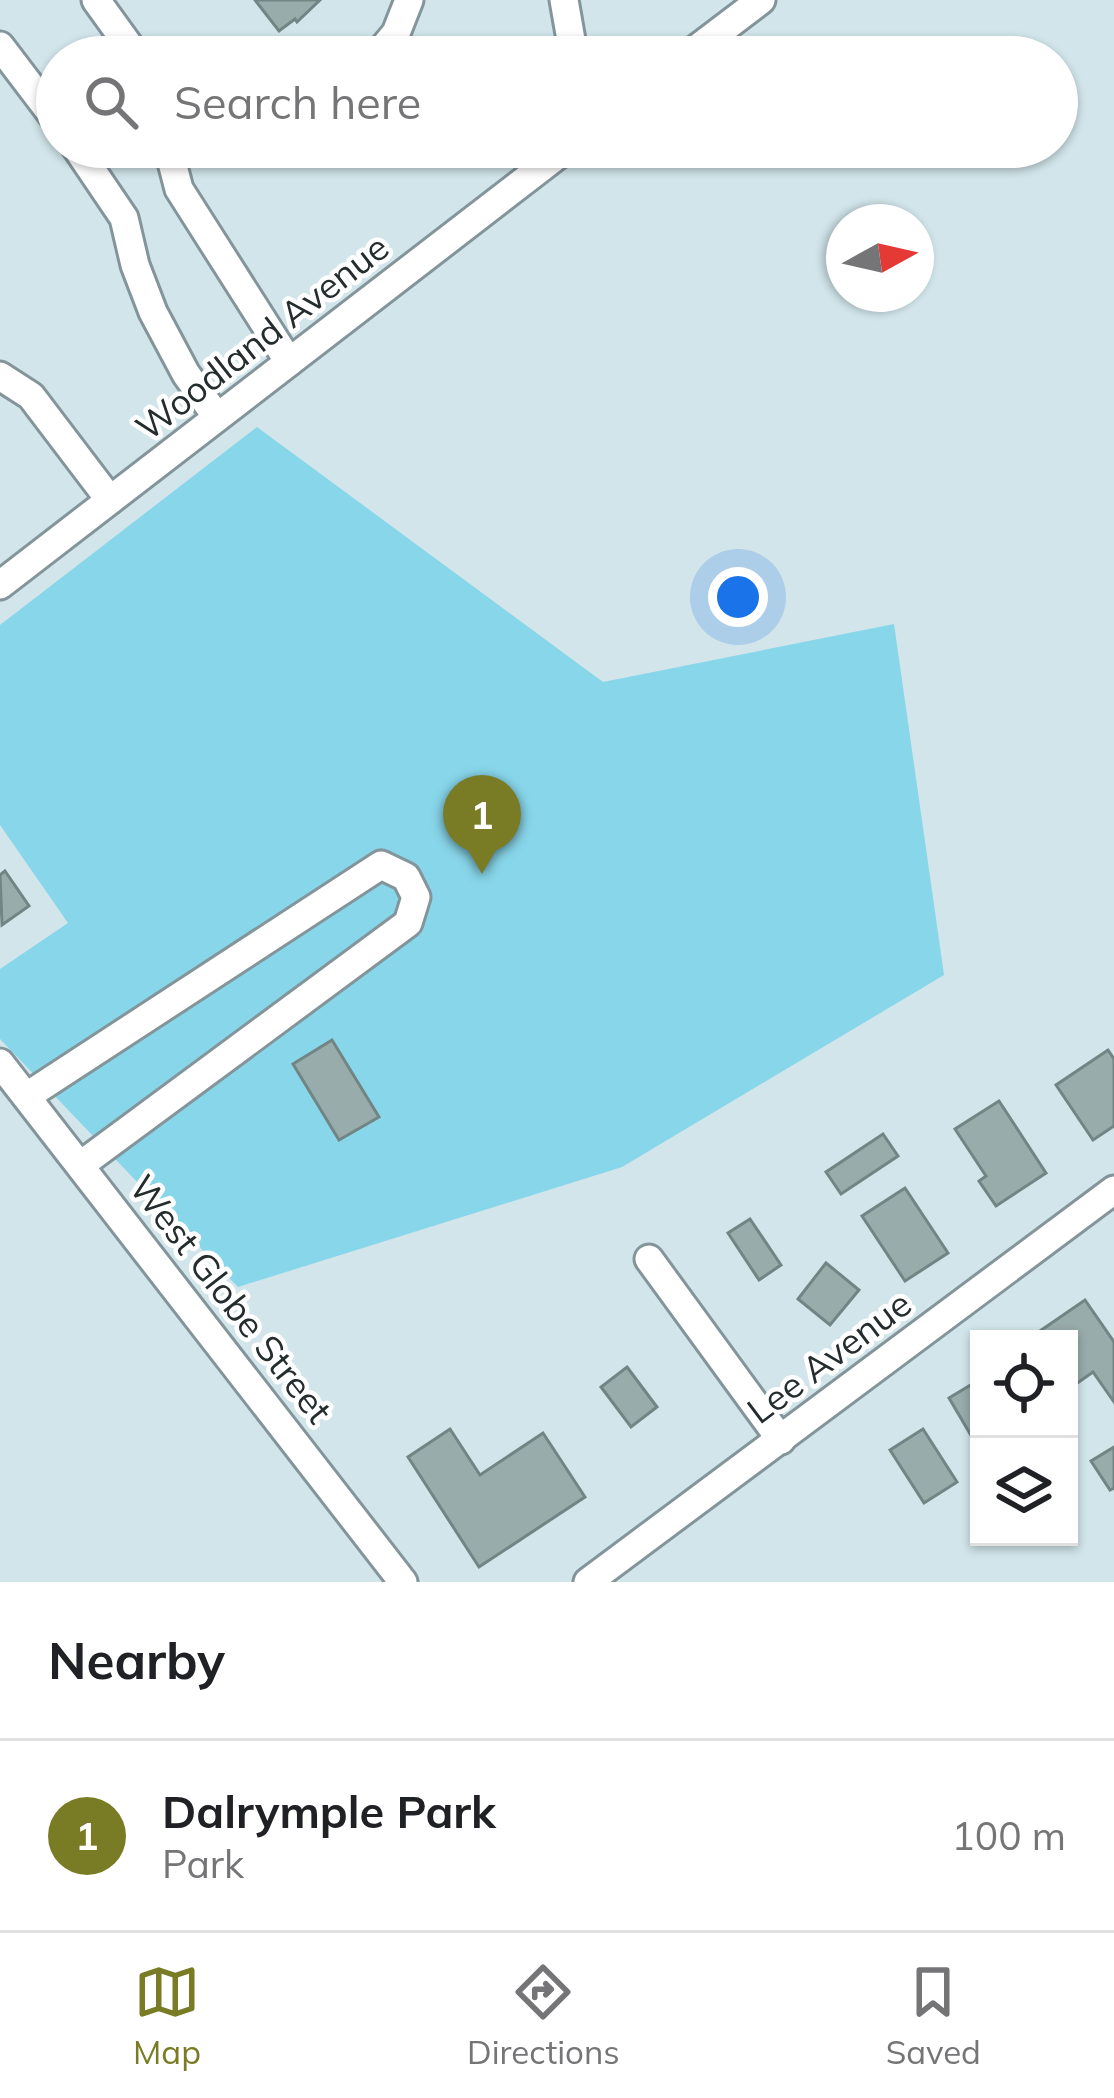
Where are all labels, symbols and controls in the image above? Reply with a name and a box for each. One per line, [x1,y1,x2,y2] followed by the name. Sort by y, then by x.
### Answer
[36,36,1078,168] search box
[78,69,144,135] icon: search
[174,74,421,130] text: Search here
[826,204,934,312] north arrow
[126,224,397,449] street label: Woodland Avenue
[708,567,768,627] your location
[443,775,521,874] pin: 1
[120,1166,342,1432] street label: West Globe Street
[738,1280,919,1433] street label: Lee Avenue
[970,1330,1078,1546] map controls
[970,1330,1078,1438] button: locate
[970,1438,1078,1546] button: layers
[48,1628,225,1692] text: Nearby
[162,1783,496,1839] text: Dalrymple Park
[75,1811,99,1860] text: 1
[951,1811,1066,1860] text: 100 m
[162,1839,244,1888] text: Park
[133,1959,201,2072] tab: Map
[467,1959,620,2072] tab: Directions
[886,1959,981,2072] tab: Saved

